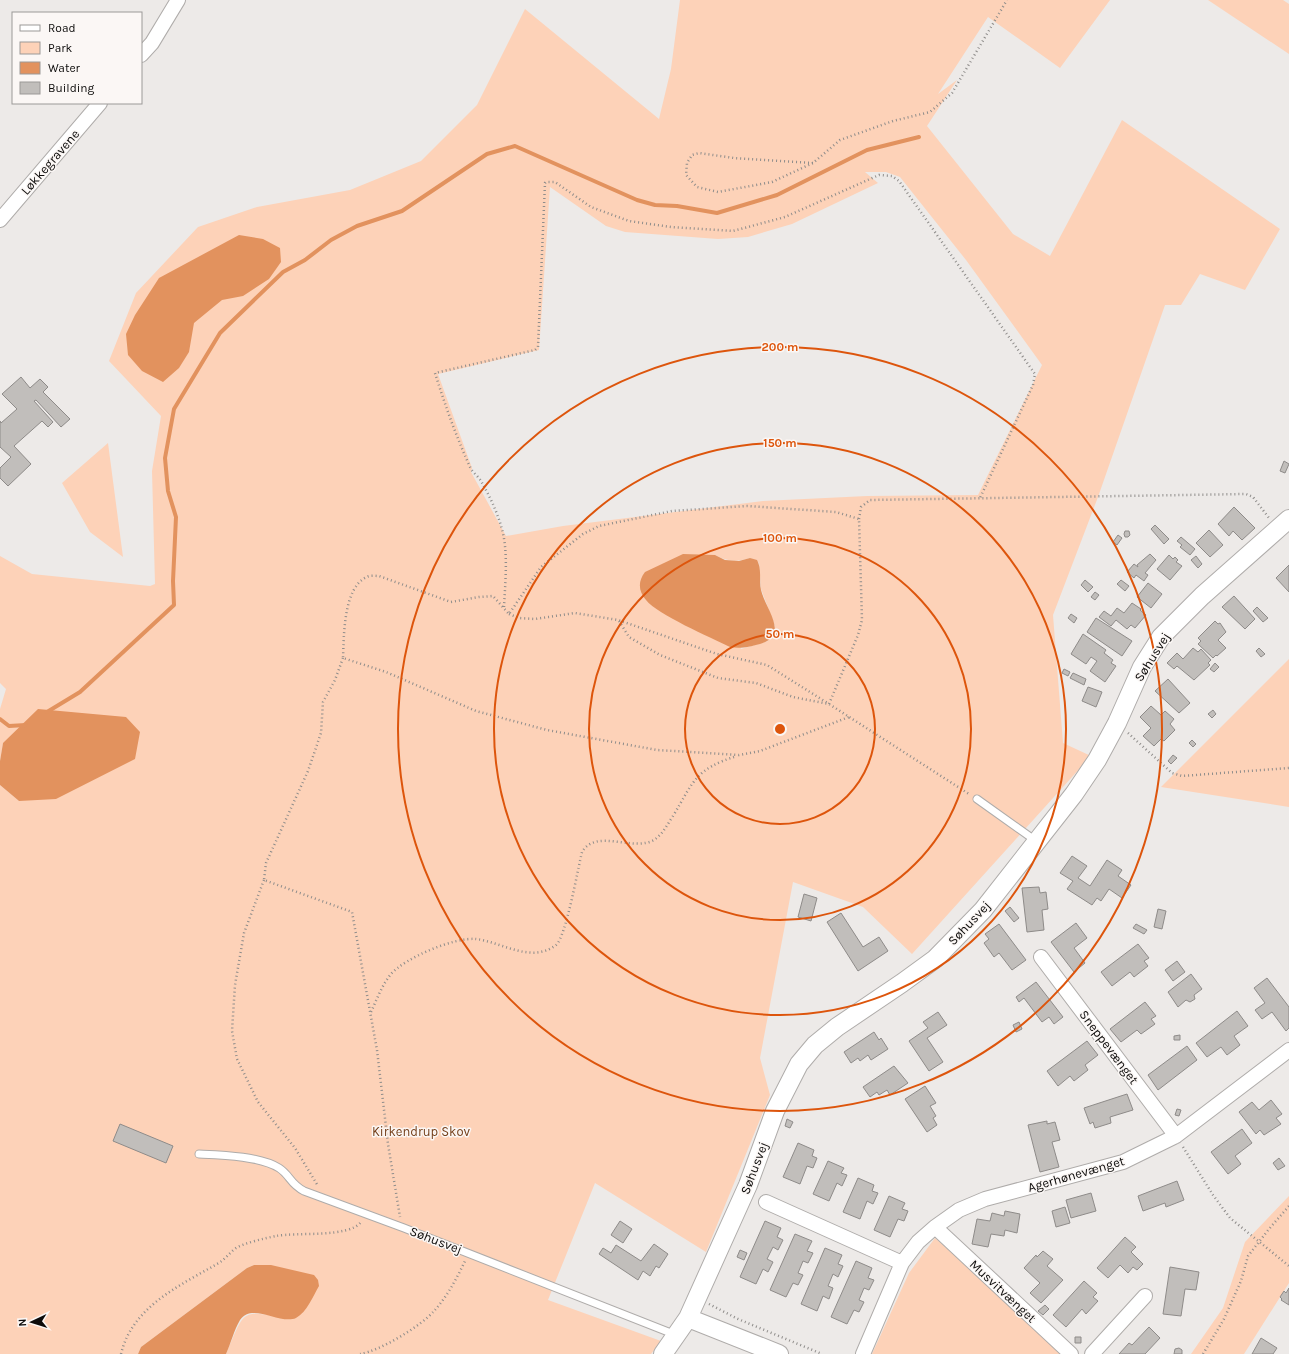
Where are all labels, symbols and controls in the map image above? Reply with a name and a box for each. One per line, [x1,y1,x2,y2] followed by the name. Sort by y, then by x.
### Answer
[12,12,142,104] legend
[48,21,76,35] text: Road
[48,41,73,55] text: Park
[48,61,81,75] text: Water
[48,81,95,95] text: Building
[18,126,83,198] street label: Løkkegravene
[762,340,798,354] text: 200 m
[763,436,797,450] text: 150 m
[763,531,797,545] text: 100 m
[766,627,795,641] text: 50 m
[1131,630,1173,684] street label: Søhusvej
[773,722,787,736] centre of rings
[945,898,993,948] street label: Søhusvej
[1076,1007,1142,1087] street label: Sneppevænget
[372,1124,471,1139] park label: Kirkendrup Skov
[737,1140,771,1196] street label: Søhusvej
[1026,1153,1126,1195] street label: Agerhønevænget
[408,1223,464,1257] street label: Søhusvej
[967,1256,1039,1326] street label: Musvitvænget
[12,1302,52,1342] north arrow
[16,1318,29,1327] text: N

